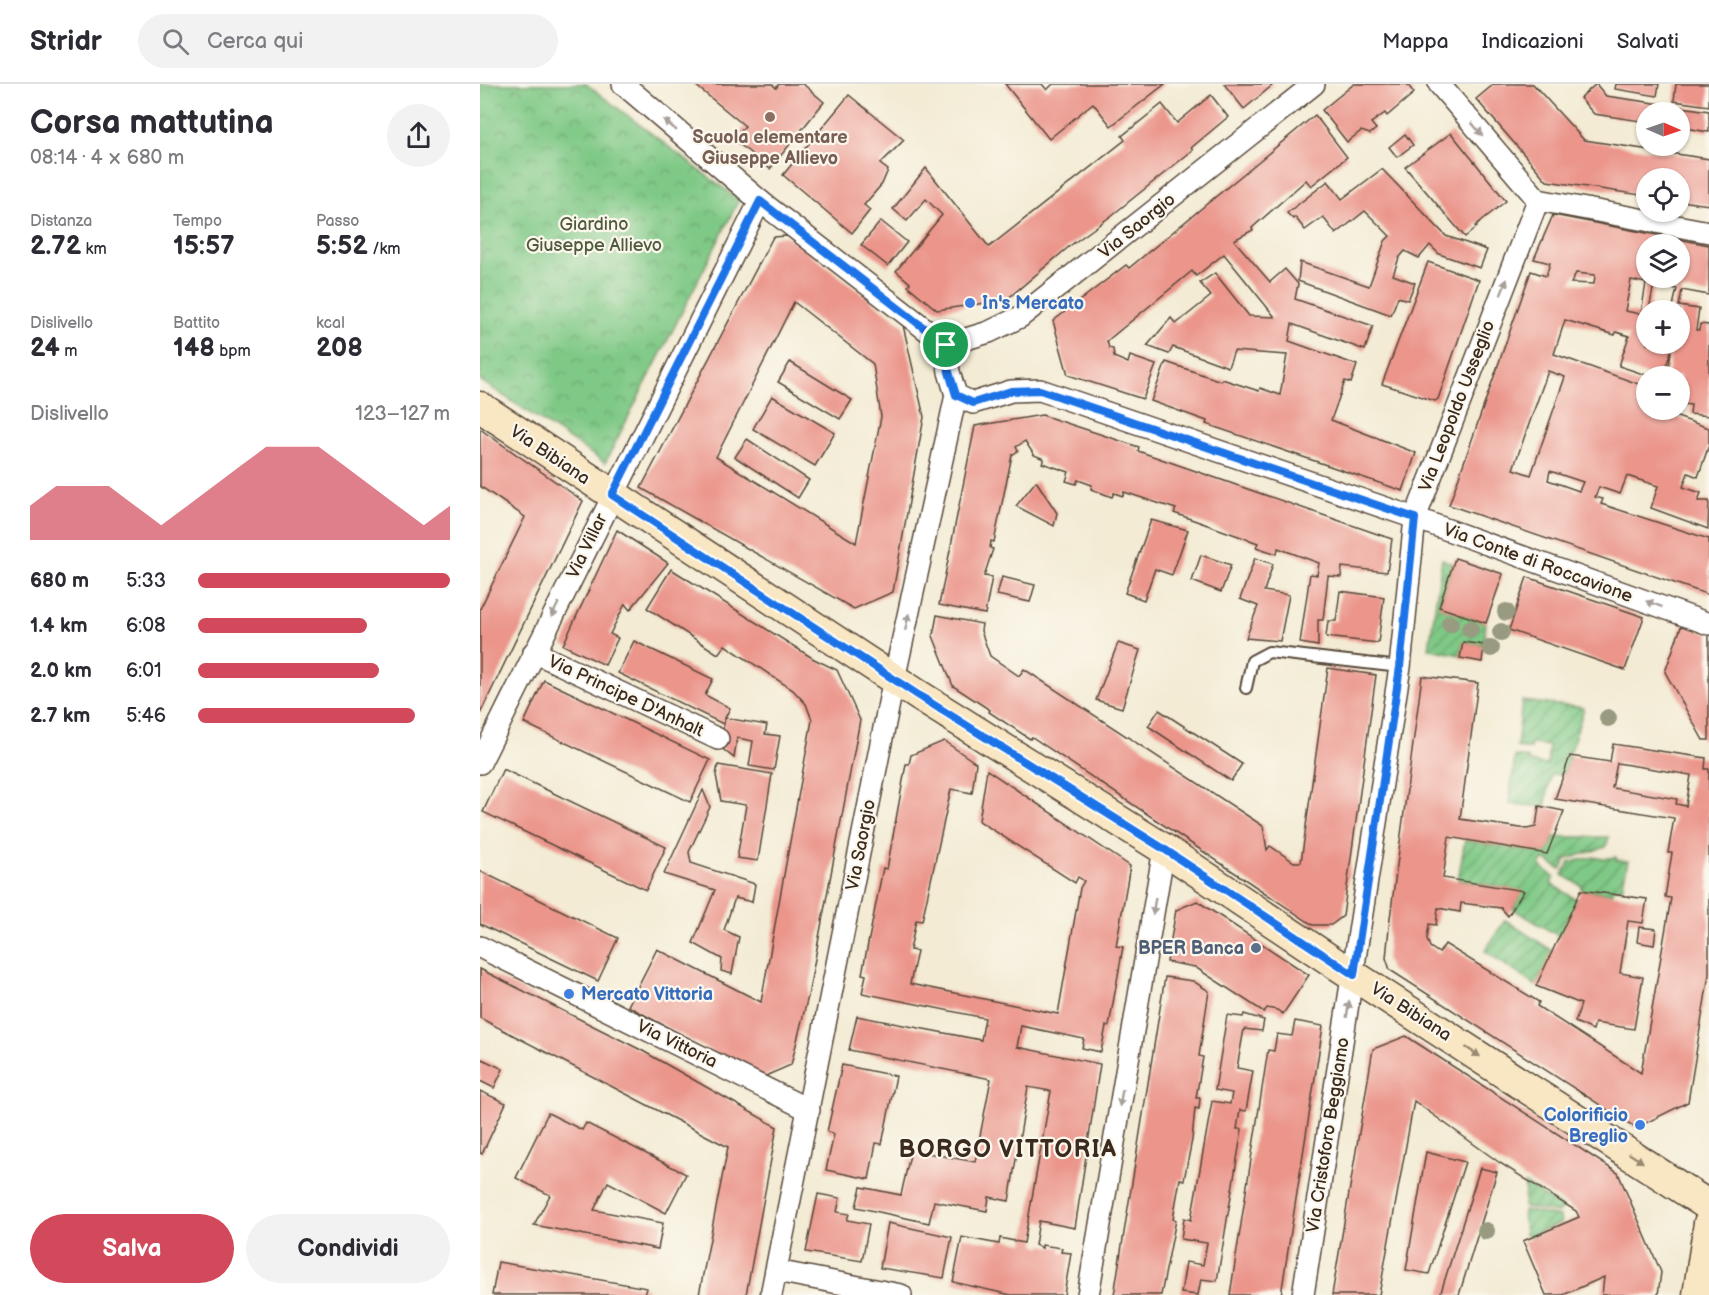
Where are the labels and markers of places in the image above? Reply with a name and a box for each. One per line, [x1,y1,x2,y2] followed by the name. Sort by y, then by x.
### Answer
[763,110,777,124] marker: Scuola elementare Giuseppe Allievo
[693,127,847,169] place label: Scuola elementare Giuseppe Allievo
[982,293,1084,314] place label: In's Mercato
[963,296,977,310] marker: In's Mercato
[920,319,971,370] pin
[1138,938,1244,959] place label: BPER Banca
[1249,941,1263,955] marker: BPER Banca
[581,984,713,1005] place label: Mercato Vittoria
[562,987,576,1001] marker: Mercato Vittoria
[1544,1105,1628,1147] place label: Colorificio Breglio
[1633,1118,1647,1132] marker: Colorificio Breglio

